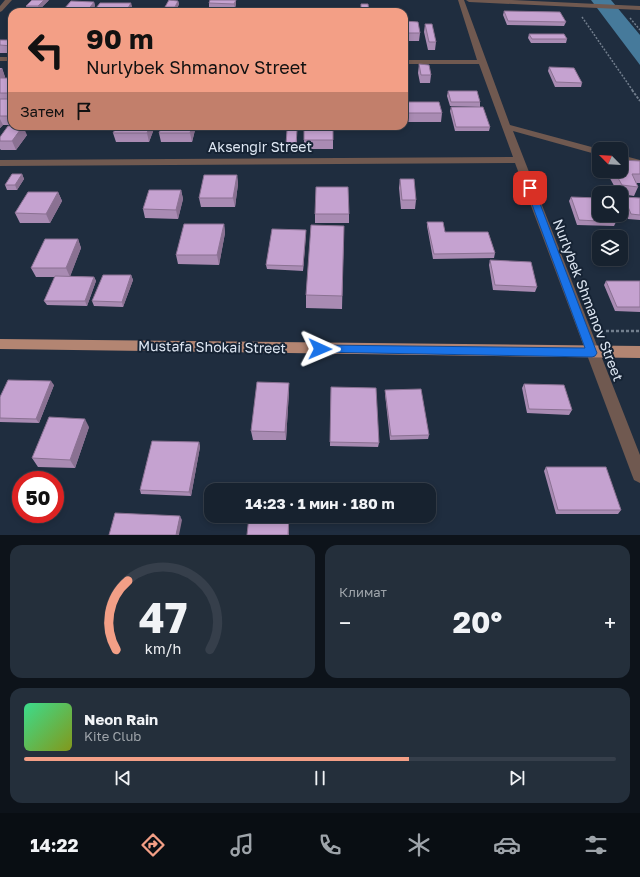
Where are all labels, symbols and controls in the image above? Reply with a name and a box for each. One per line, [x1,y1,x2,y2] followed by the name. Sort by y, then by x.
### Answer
[86,22,153,55] text: 90 m
[20,24,72,76] icon: left
[86,56,307,78] text: Nurlybek Shmanov Street
[73,100,95,122] icon: arrive
[20,102,65,120] text: Затем
[208,138,312,155] street label: Aksengir Street
[592,142,628,178] north arrow
[592,142,628,266] map controls
[513,171,547,205] pin
[519,177,541,199] icon: arrive
[592,186,628,222] button: search
[550,216,627,383] street label: Nurlybek Shmanov Street
[592,230,628,266] button: layers
[299,328,341,370] position arrow
[138,337,286,356] street label: Mustafa Shokai Street
[12,471,64,523] speed limit sign: 50
[245,494,395,512] text: 14:23 · 1 мин · 180 m
[339,584,387,600] text: Климат
[138,591,187,641] text: 47
[453,604,502,640] text: 20°
[339,609,351,636] text: −
[604,609,616,636] text: +
[144,639,181,656] text: km/h
[84,710,158,728] text: Neon Rain
[84,728,141,744] text: Kite Club
[112,767,134,789] icon: previous
[309,767,331,789] icon: pause
[506,767,528,789] icon: next
[139,831,167,859] icon: directions
[228,831,256,859] icon: music
[316,831,344,859] icon: phone
[405,831,433,859] icon: climate
[493,831,521,859] icon: car
[582,831,610,859] icon: filters
[30,834,79,856] text: 14:22

